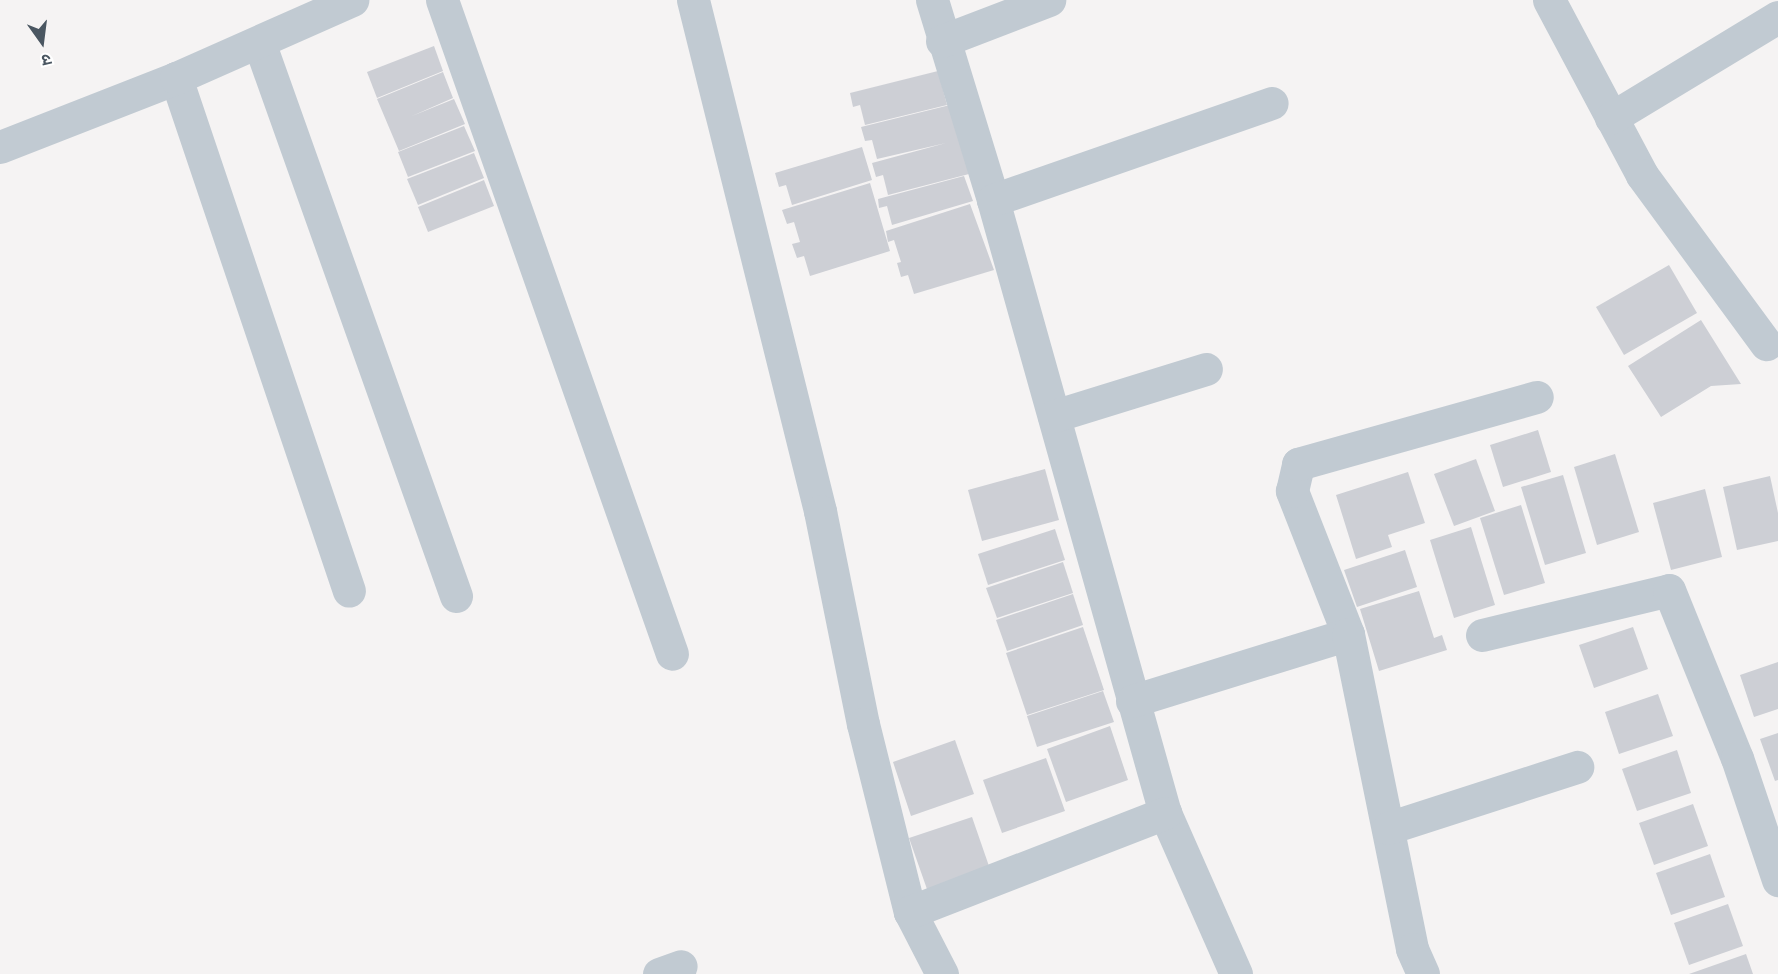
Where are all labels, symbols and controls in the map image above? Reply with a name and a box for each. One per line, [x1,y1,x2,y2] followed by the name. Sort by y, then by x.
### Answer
[12,12,72,72] north arrow
[39,49,53,70] text: उ

